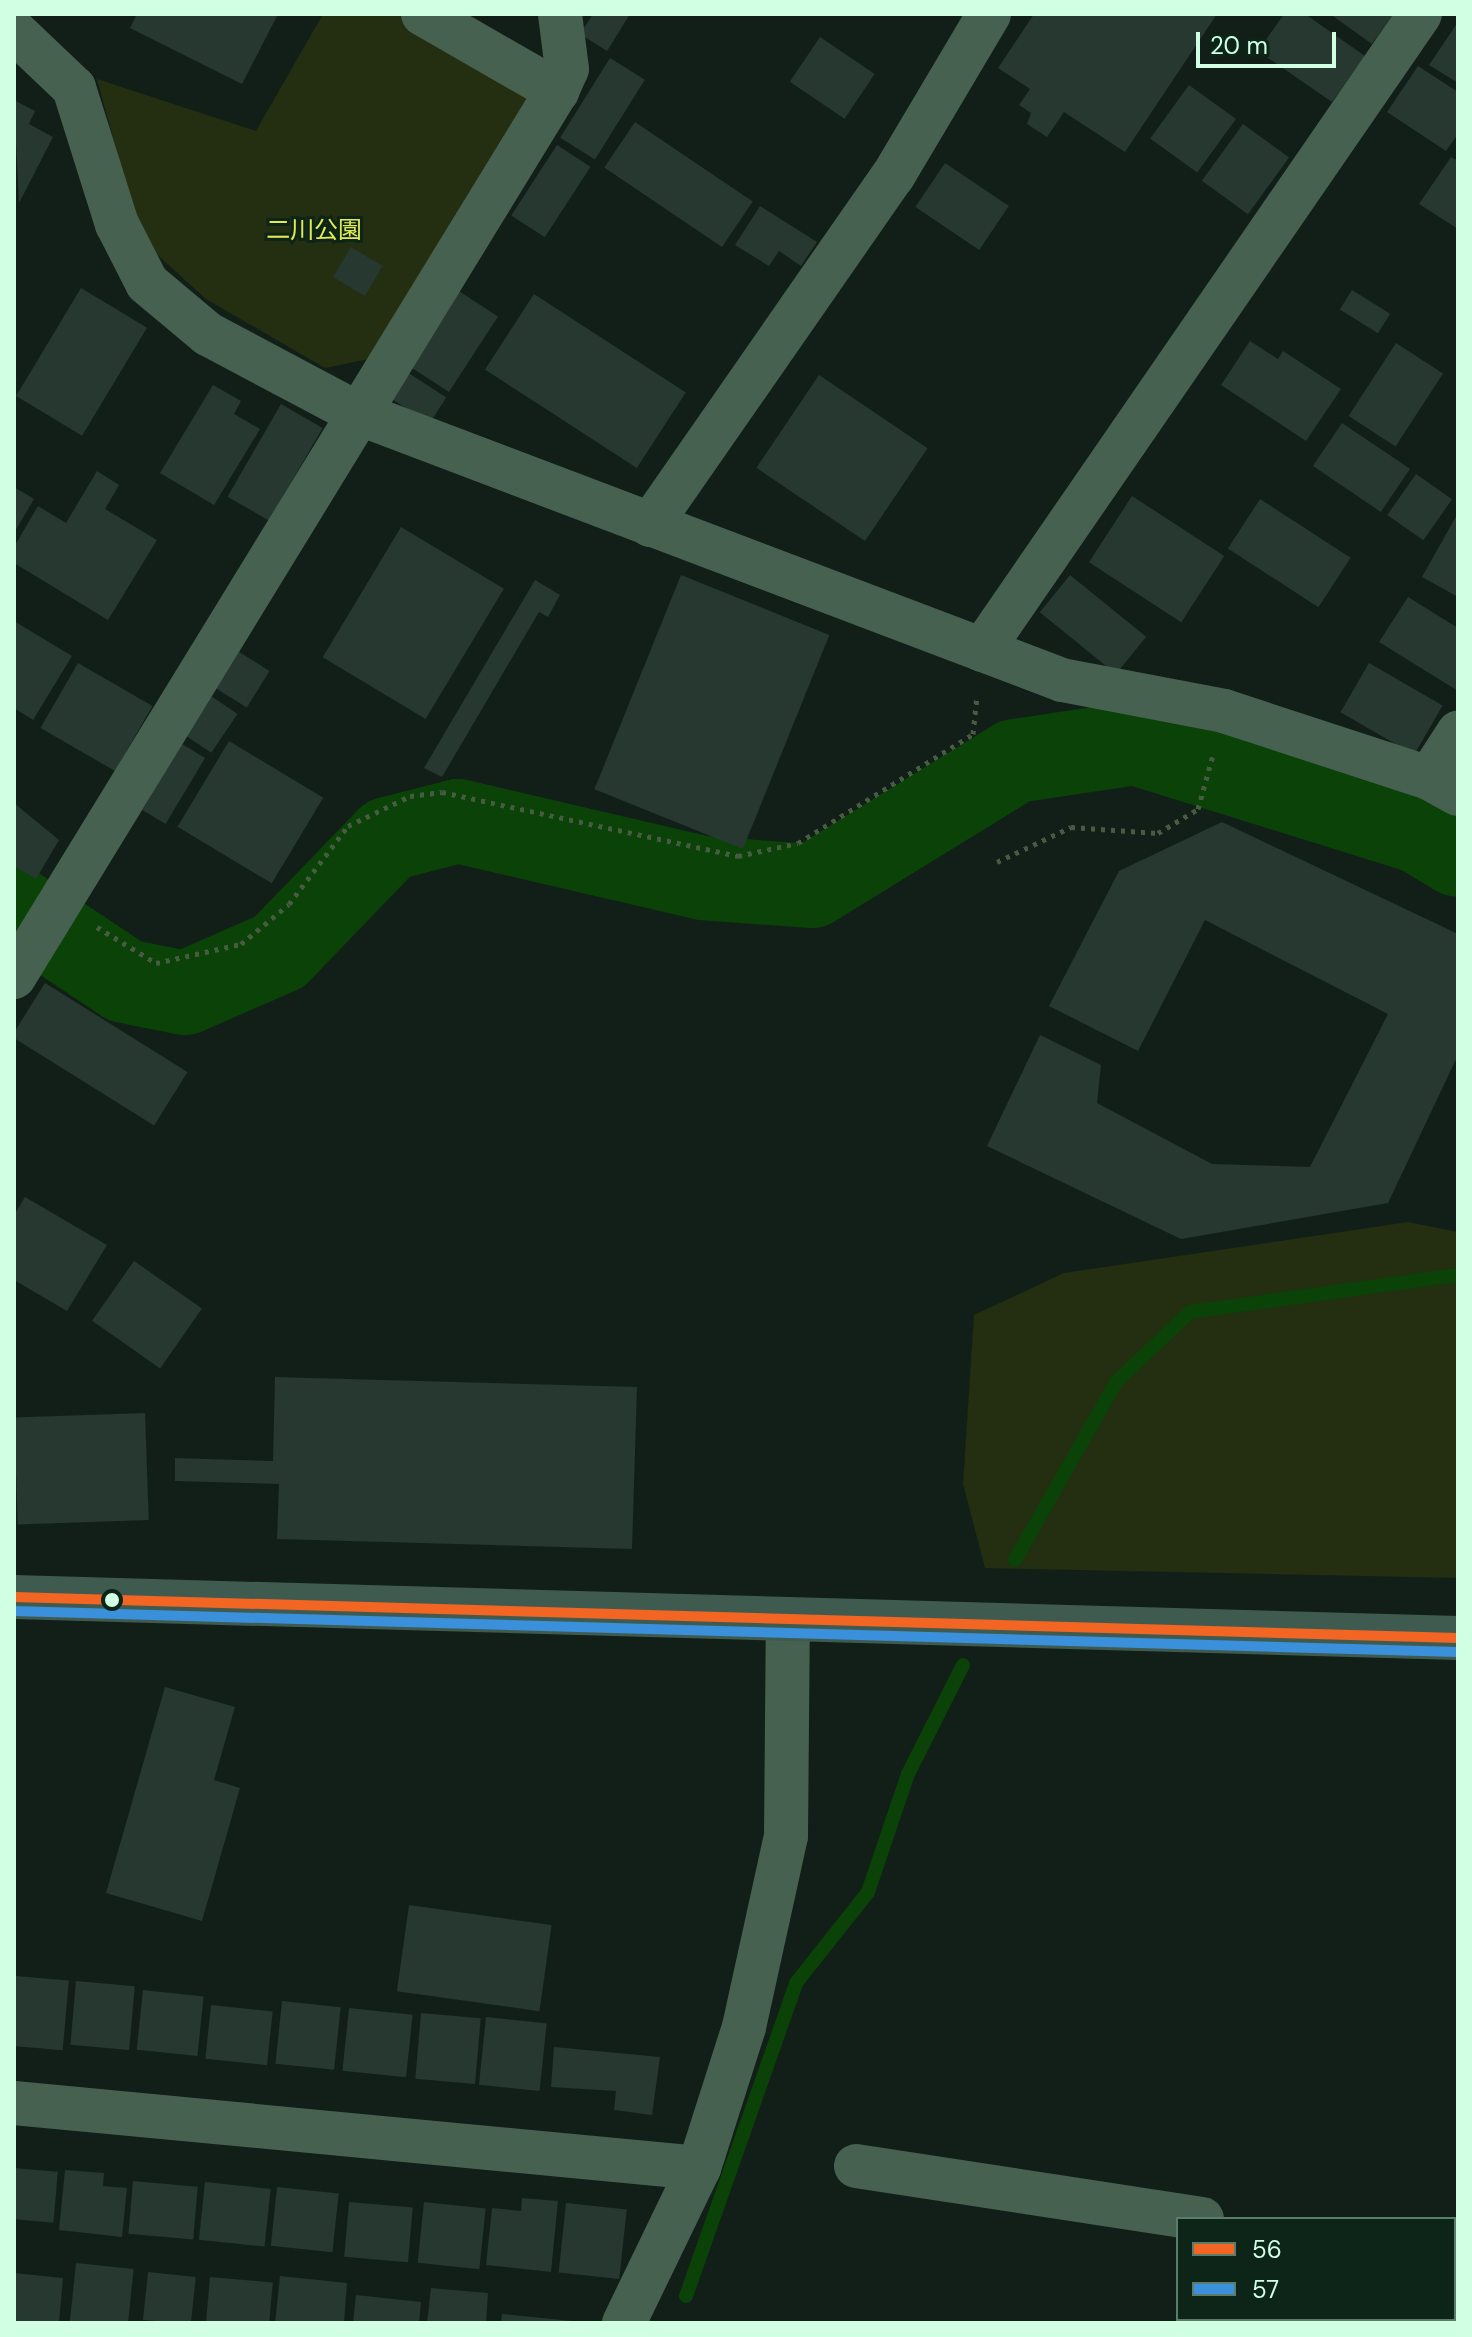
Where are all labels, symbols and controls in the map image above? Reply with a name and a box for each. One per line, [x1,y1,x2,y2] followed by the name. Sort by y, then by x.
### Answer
[1200,16,1340,66] scale bar
[1210,30,1268,61] text: 20 m
[266,216,362,244] park label: 二川公園
[104,1592,120,1608] unlabelled marker
[1176,2217,1456,2321] legend
[1252,2234,1282,2265] text: 56
[1252,2274,1279,2305] text: 57

